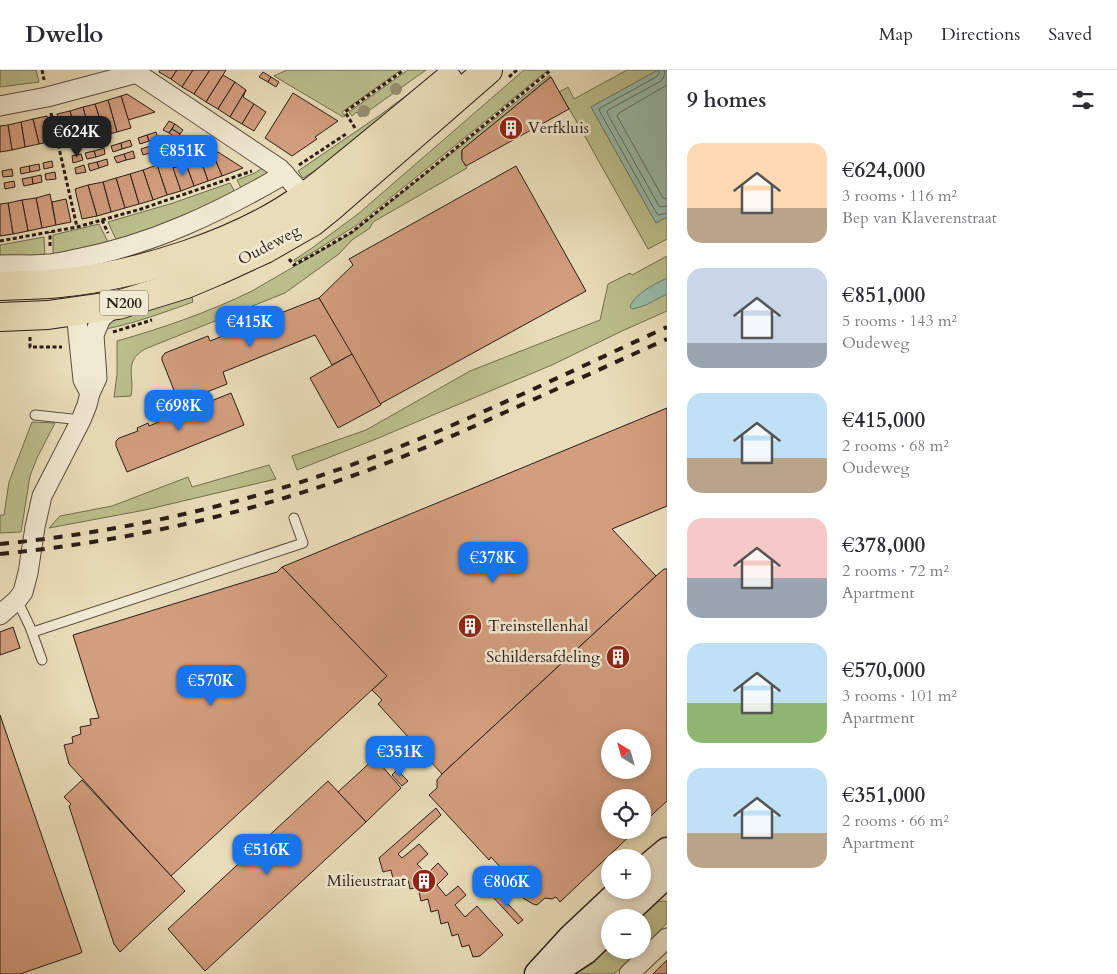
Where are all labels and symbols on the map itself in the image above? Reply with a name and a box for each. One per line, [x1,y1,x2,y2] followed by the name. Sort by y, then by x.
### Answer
[498,115,524,141] building icon: Verfkluis
[42,116,112,158] pin: €624K
[528,117,589,139] place label: Verfkluis
[148,134,218,177] pin: €851K
[234,219,304,271] street label: Oudeweg
[100,290,148,316] road number: N200
[215,306,285,348] pin: €415K
[144,390,214,432] pin: €698K
[458,542,528,584] pin: €378K
[457,613,483,639] building icon: Treinstellenhal
[488,615,588,637] place label: Treinstellenhal
[605,644,631,670] building icon: Schildersafdeling
[486,646,600,668] place label: Schildersafdeling
[176,664,246,707] pin: €570K
[601,729,651,779] north arrow
[365,736,435,778] pin: €351K
[232,834,302,876] pin: €516K
[472,866,542,908] pin: €806K
[411,868,437,894] building icon: Milieustraat
[327,870,406,892] place label: Milieustraat

